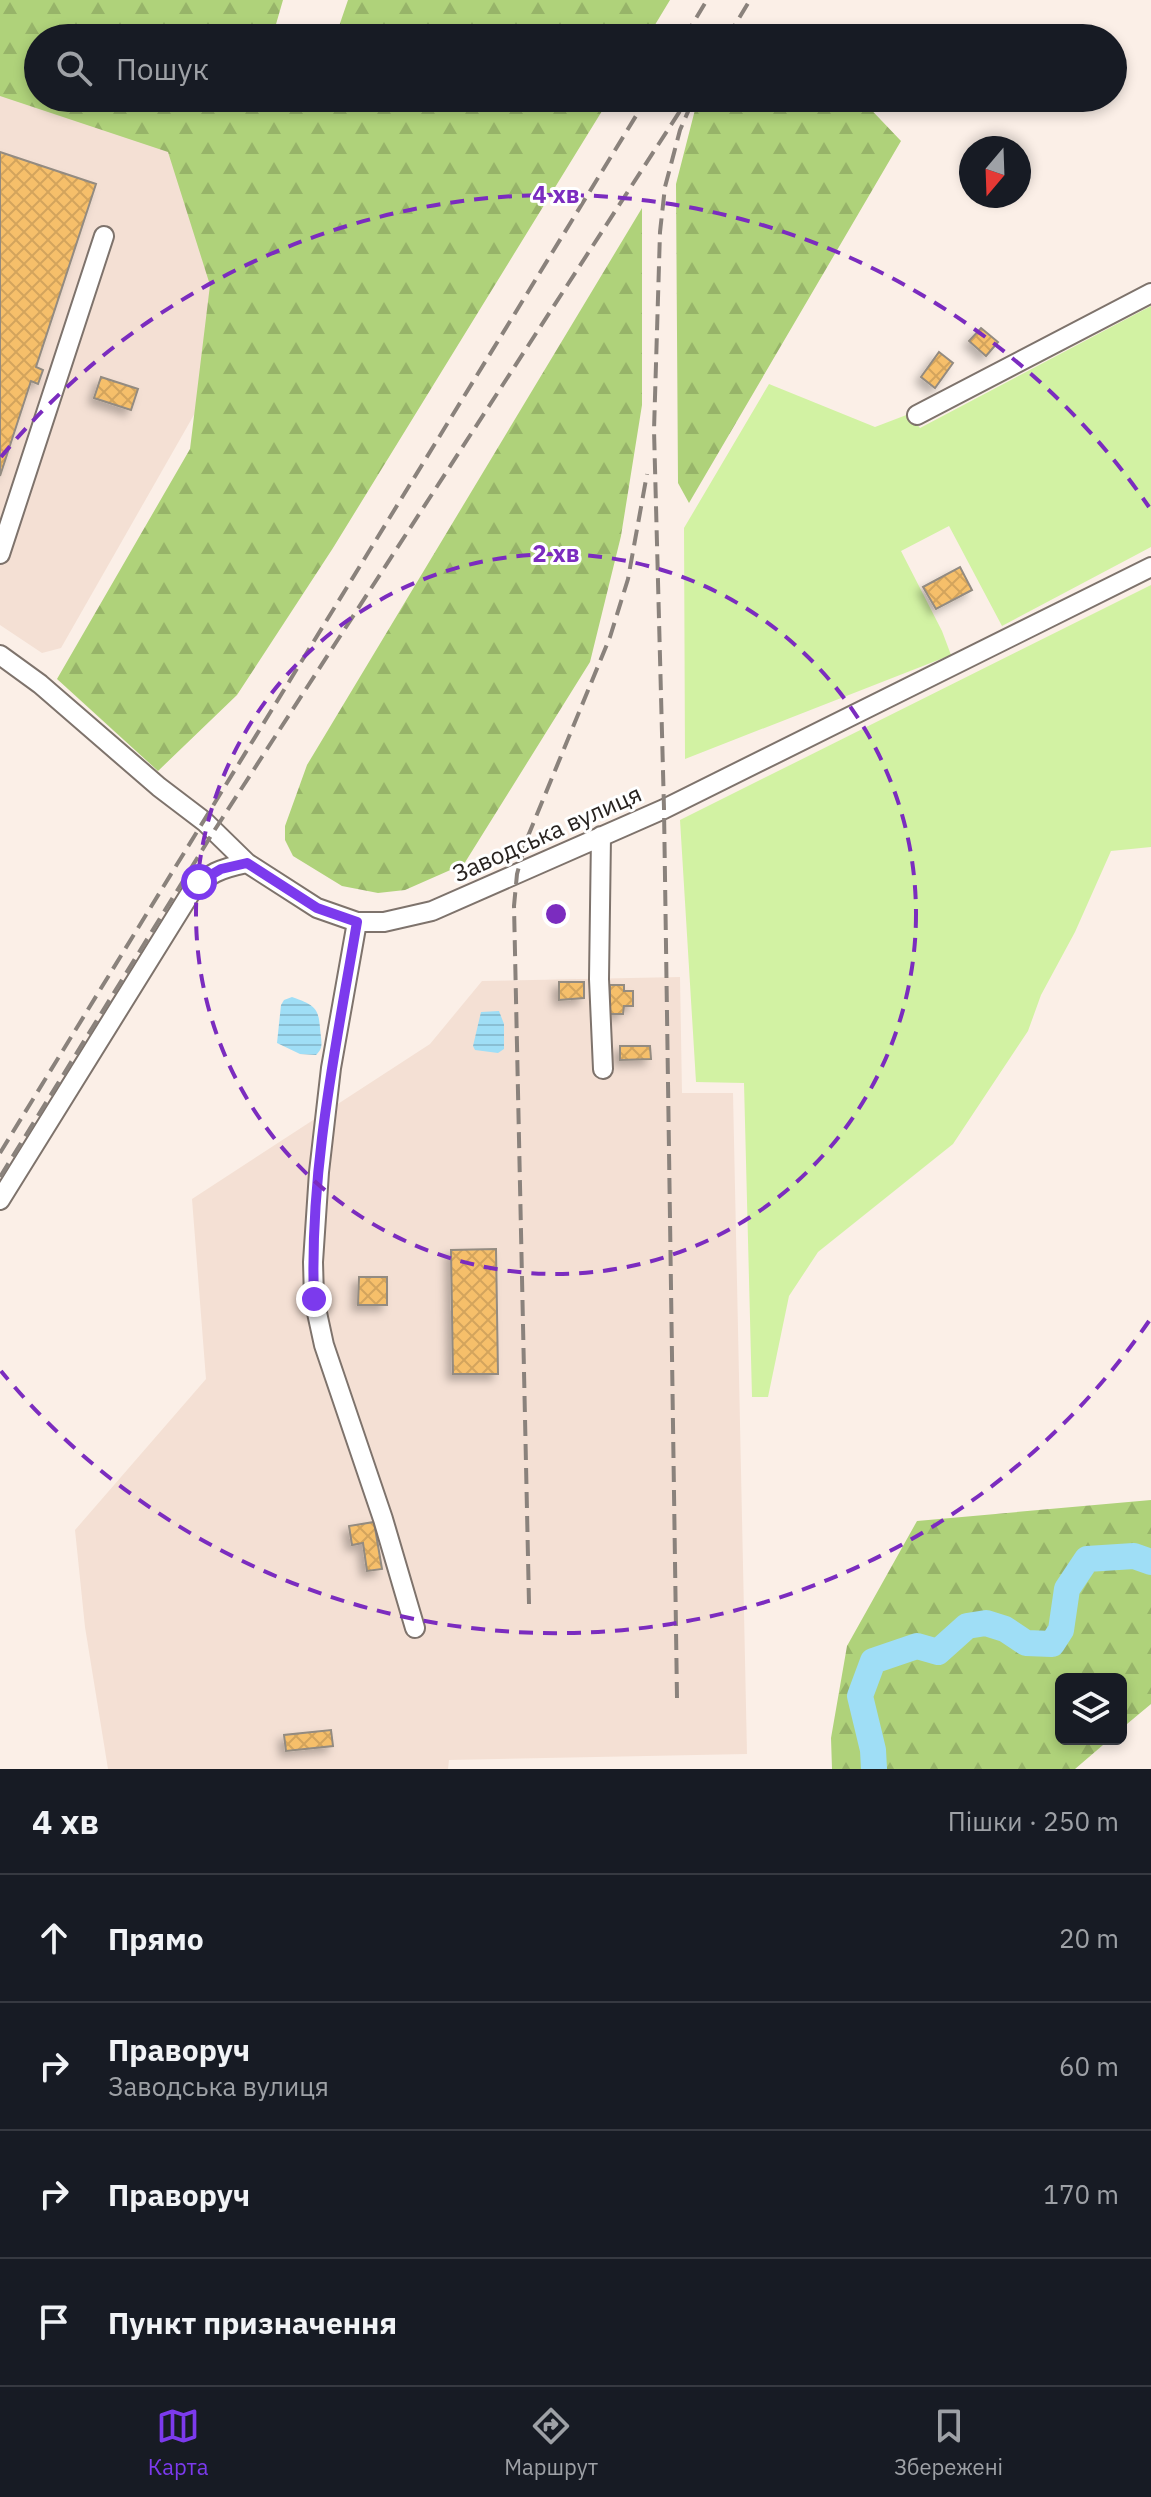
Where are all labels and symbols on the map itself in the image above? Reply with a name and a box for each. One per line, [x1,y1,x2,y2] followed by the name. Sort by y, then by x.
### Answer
[959,136,1031,208] north arrow
[532,178,580,210] text: 4 хв
[532,537,580,569] text: 2 хв
[447,777,646,889] street label: Заводська вулиця
[181,864,217,900] route start
[542,900,570,928] centre of rings
[296,1281,332,1317] route end

